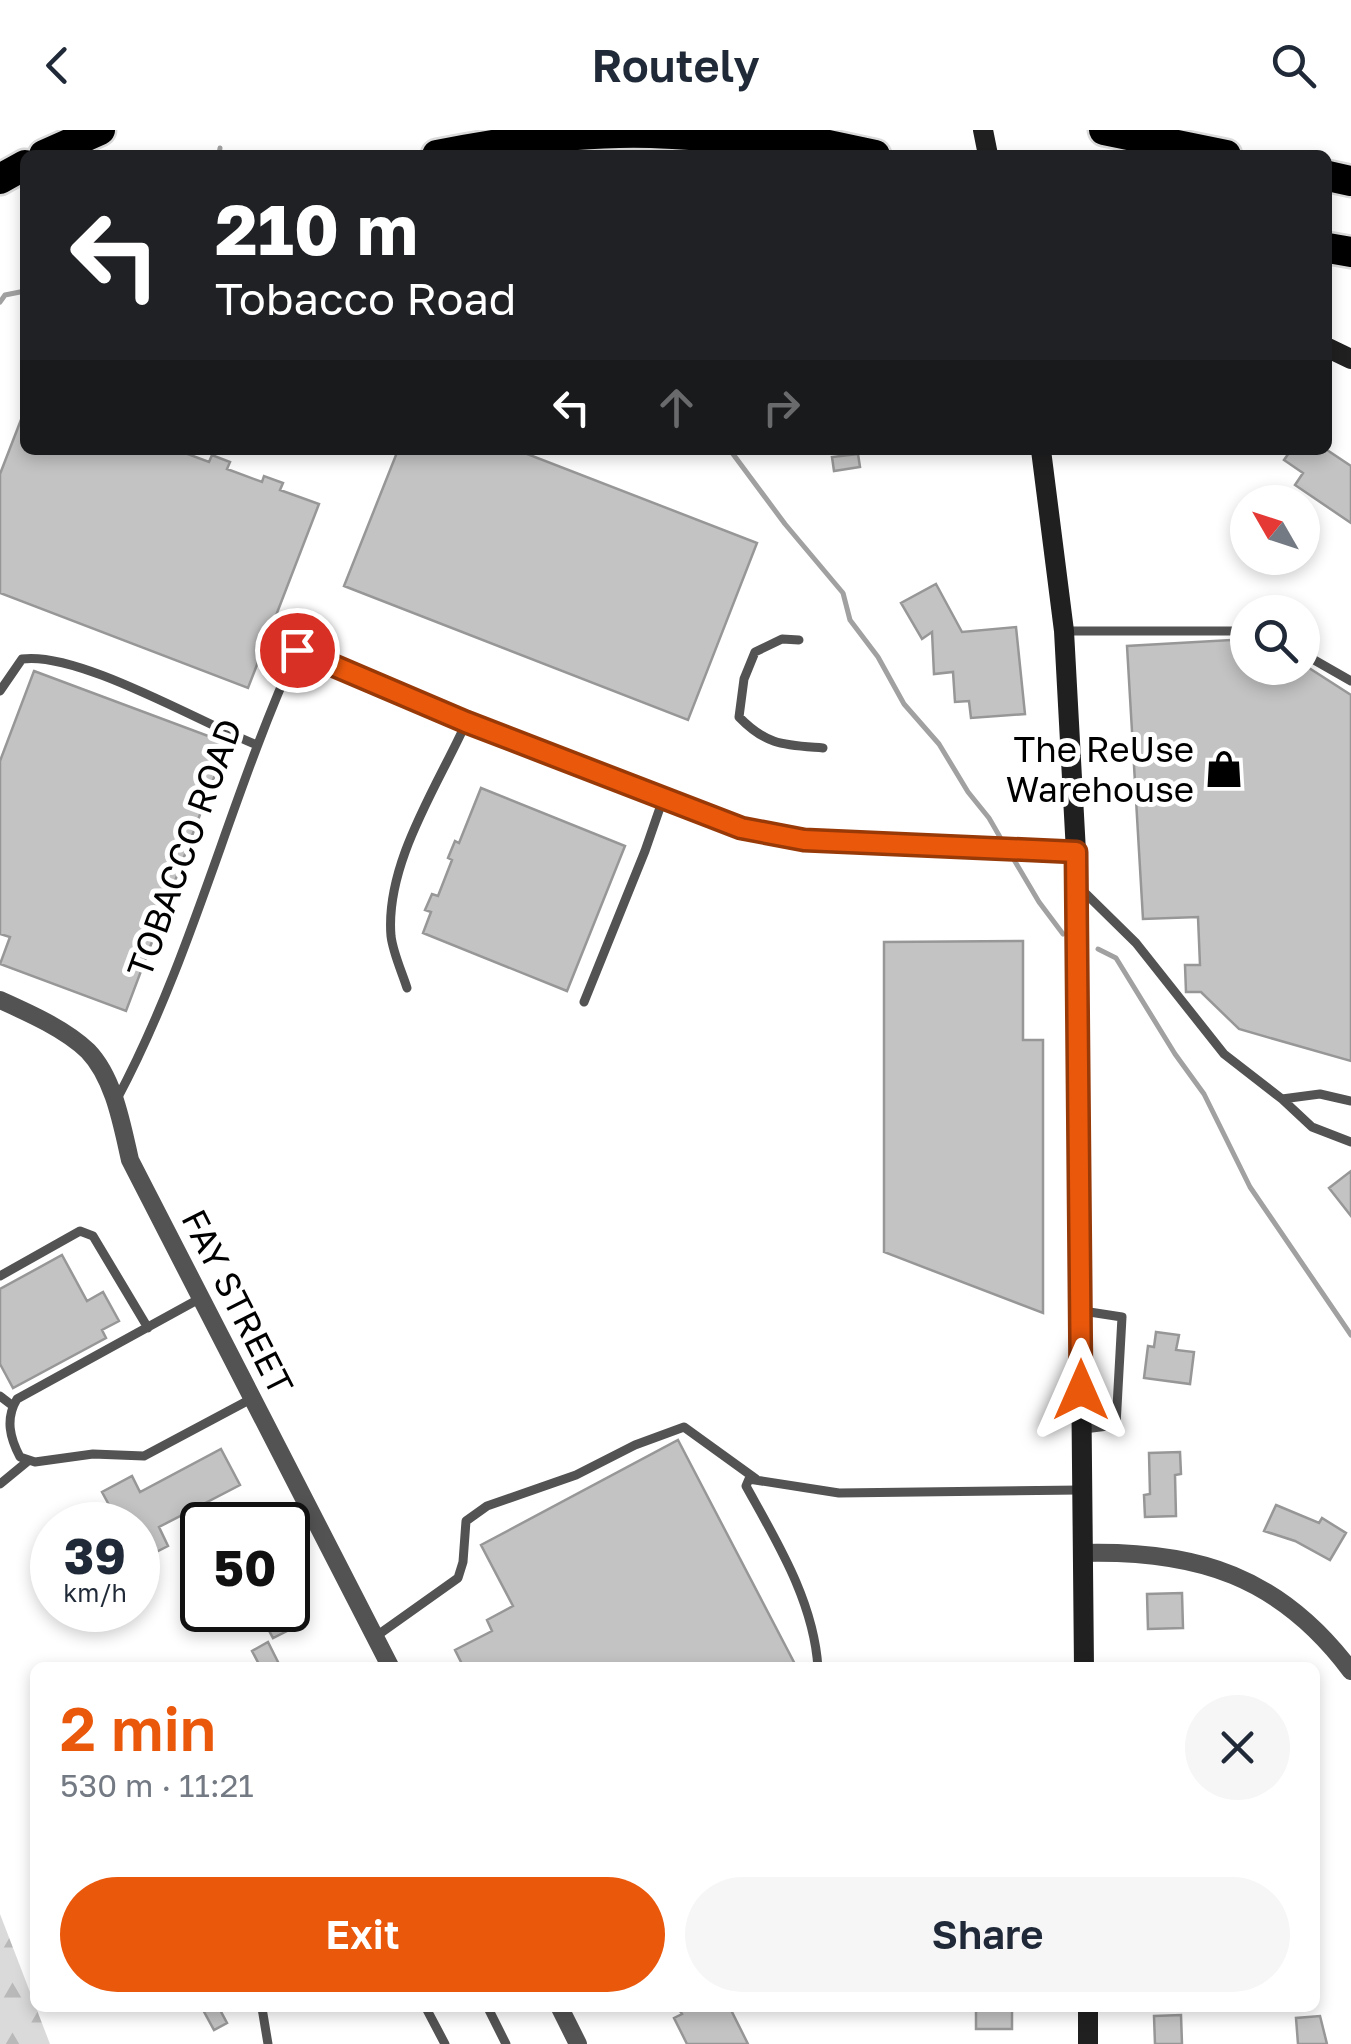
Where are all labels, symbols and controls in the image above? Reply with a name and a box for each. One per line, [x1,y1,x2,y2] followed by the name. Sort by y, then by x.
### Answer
[30,38,85,93] icon: back
[591,38,760,92] text: Routely
[1266,38,1321,93] icon: search
[215,186,418,270] text: 210 m
[50,190,180,320] icon: left
[215,271,517,325] text: Tobacco Road
[544,380,599,435] icon: left
[649,380,704,435] icon: ahead
[754,380,809,435] icon: right
[1230,485,1320,575] north arrow
[1230,485,1320,685] map controls
[1230,595,1320,685] button: search
[255,608,340,693] pin
[270,623,325,678] icon: arrive
[118,713,250,983] street label: TOBACCO ROAD
[1006,728,1194,810] place label: The ReUse Warehouse
[1203,748,1245,790] shop icon: The ReUse Warehouse
[173,1202,303,1402] street label: FAY STREET
[1029,1338,1133,1442] position arrow
[180,1502,310,1632] speed limit sign: 50
[64,1525,126,1585] text: 39
[63,1577,127,1608] text: km/h
[60,1692,216,1764] text: 2 min
[1185,1695,1290,1800] button: close
[60,1766,254,1804] text: 530 m · 11:21
[60,1877,665,1992] button: Exit
[685,1877,1290,1992] button: Share

